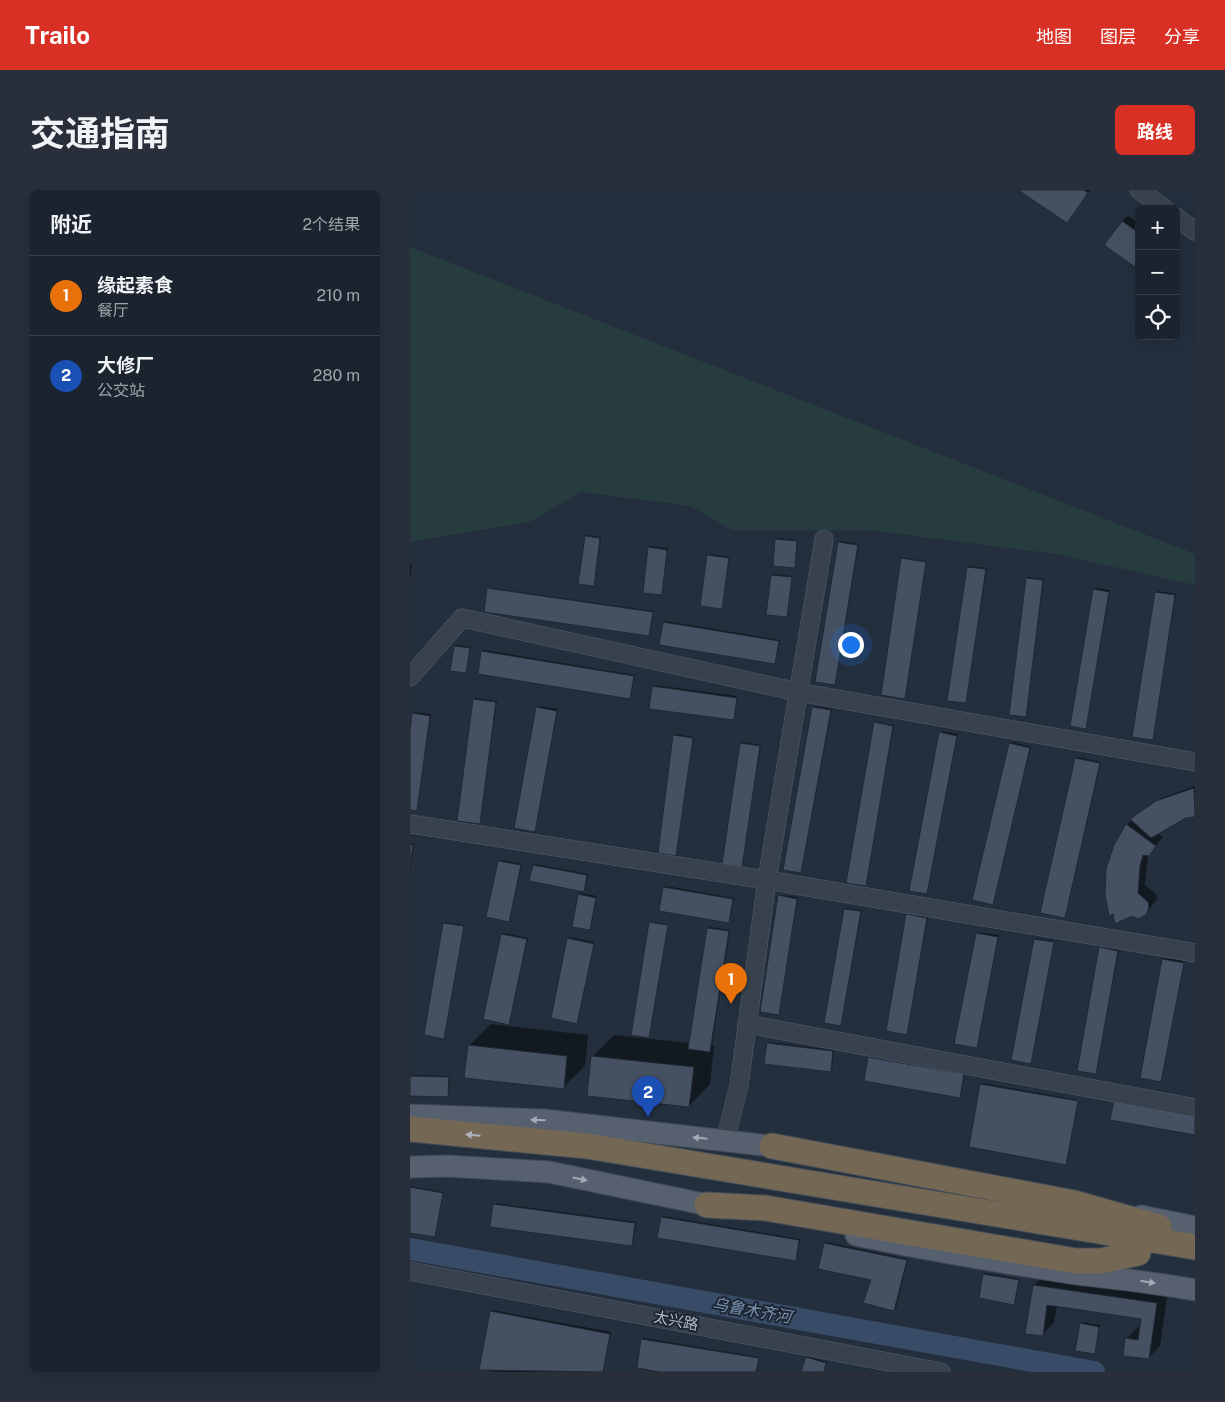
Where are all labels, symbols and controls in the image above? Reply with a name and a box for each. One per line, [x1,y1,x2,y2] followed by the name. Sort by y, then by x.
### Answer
[25,21,90,49] text: Trailo
[1036,26,1072,47] text: 地图
[1100,26,1136,47] text: 图层
[1164,26,1200,47] text: 分享
[1115,105,1195,155] button: 路线
[30,113,170,154] text: 交通指南
[1135,205,1180,340] map controls
[1135,205,1180,250] button: +
[50,212,92,237] text: 附近
[302,215,360,234] text: 2个结果
[1135,250,1180,295] button: −
[97,274,173,296] text: 缘起素食
[63,286,69,305] text: 1
[316,286,360,305] text: 210 m
[1135,295,1180,340] button: locate
[97,301,129,320] text: 餐厅
[97,354,154,376] text: 大修厂
[61,366,71,385] text: 2
[313,366,360,385] text: 280 m
[97,381,145,400] text: 公交站
[838,632,864,658] your location
[715,963,747,1004] pin: 1
[632,1076,664,1117] pin: 2
[530,1115,546,1123] one-way arrow
[464,1131,480,1139] one-way arrow
[691,1134,707,1142] one-way arrow
[573,1175,589,1183] one-way arrow
[1140,1278,1156,1286] one-way arrow
[711,1294,796,1327] water label: 乌鲁木齐河
[652,1308,700,1333] street label: 太兴路

